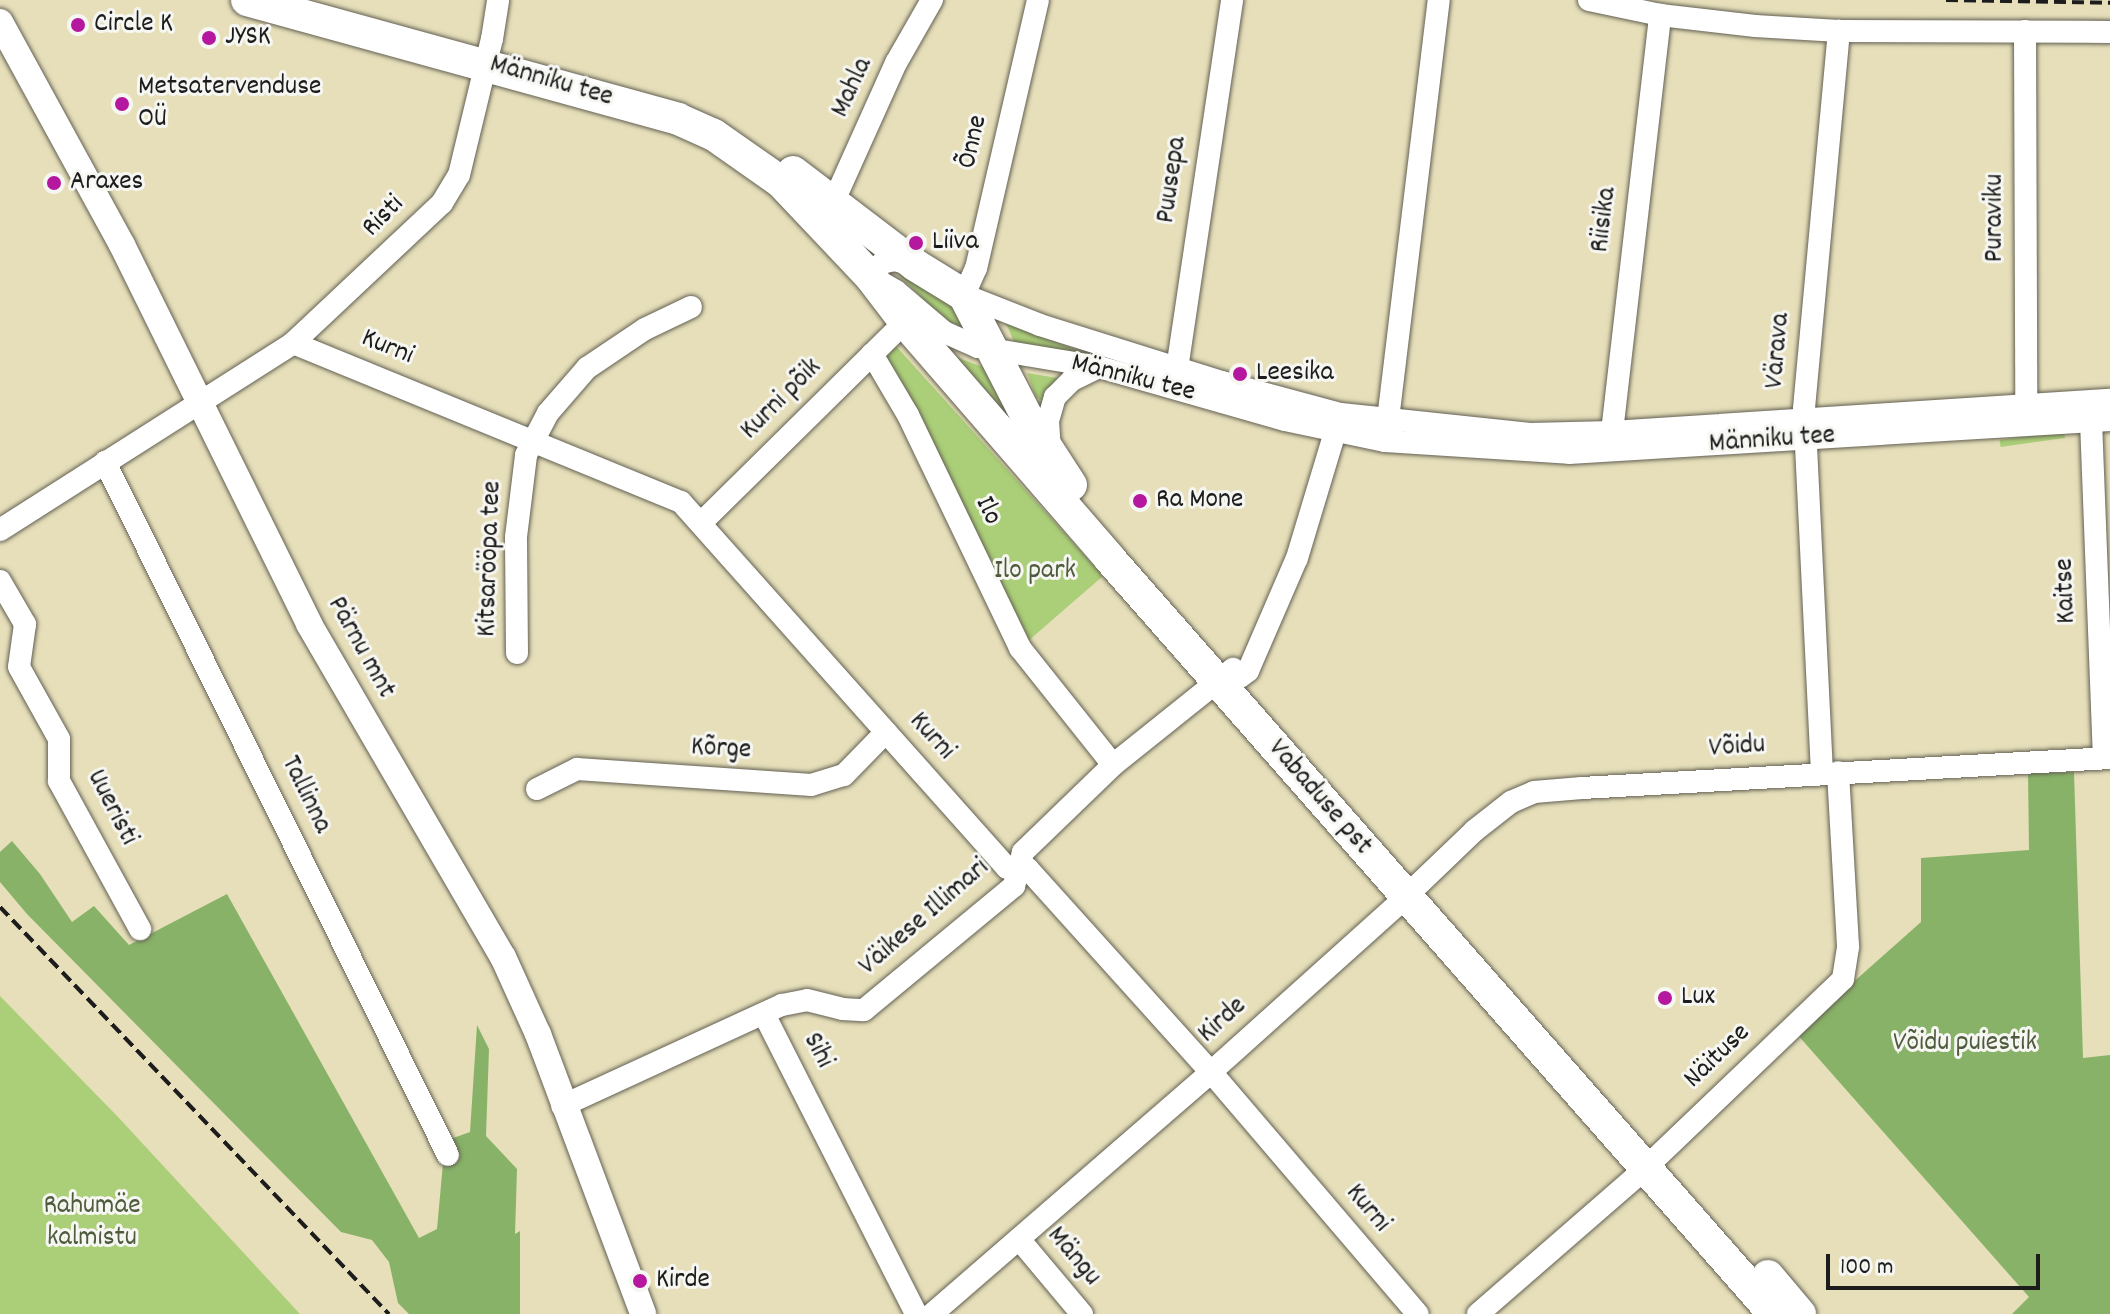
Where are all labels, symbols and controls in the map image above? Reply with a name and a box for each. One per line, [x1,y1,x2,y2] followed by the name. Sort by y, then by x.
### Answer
[94,8,173,42] place label: Circle K
[69,16,87,34] marker: Circle K
[225,21,271,55] place label: JYSK
[200,29,218,47] marker: JYSK
[486,48,616,116] street label: Männiku tee
[825,53,881,123] street label: Mahla
[138,71,321,137] place label: Metsatervenduse OÜ
[113,95,131,113] marker: Metsatervenduse OÜ
[952,112,996,172] street label: Õnne
[1150,135,1196,225] street label: Puusepa
[70,166,143,200] place label: Araxes
[45,174,63,192] marker: Araxes
[1979,174,2013,262] street label: Puraviku
[1584,185,1626,255] street label: Riisika
[356,189,412,245] street label: Risti
[932,226,979,260] place label: Liiva
[907,234,925,252] marker: Liiva
[1759,312,1799,390] street label: Värava
[356,322,418,374] street label: Kurni
[1068,347,1198,411] street label: Männiku tee
[734,352,830,448] street label: Kurni põik
[1256,357,1334,391] place label: Leesika
[1231,365,1249,383] marker: Leesika
[1708,420,1836,462] street label: Männiku tee
[471,480,511,638] street label: Kitsarööpa tee
[1156,484,1243,518] place label: Ra Mone
[966,491,1008,531] street label: Ilo
[1131,492,1149,510] marker: Ra Mone
[994,555,1076,589] park label: Ilo park
[2049,558,2085,624] street label: Kaitse
[318,591,402,705] street label: Pärnu mnt
[901,706,961,768] street label: Kurni
[1708,729,1766,767] street label: Võidu
[690,732,752,768] street label: Kõrge
[1260,733,1378,863] street label: Vabaduse pst
[272,751,338,839] street label: Tallinna
[78,764,144,852] street label: Uueristi
[853,852,997,984] street label: Väikese Illimari
[1681,981,1715,1015] place label: Lux
[1656,989,1674,1007] marker: Lux
[1192,990,1254,1052] street label: Kirde
[1678,1017,1758,1097] street label: Näituse
[1893,1027,2037,1061] park label: Võidu puiestik
[794,1028,840,1074] street label: Sihi
[1337,1178,1397,1240] street label: Kurni
[43,1190,141,1256] park label: Rahumäe kalmistu
[1038,1220,1108,1294] street label: Mängu
[1830,1238,2044,1288] scale bar
[1840,1251,1893,1285] text: 100 m
[656,1264,710,1298] place label: Kirde
[631,1272,649,1290] marker: Kirde

